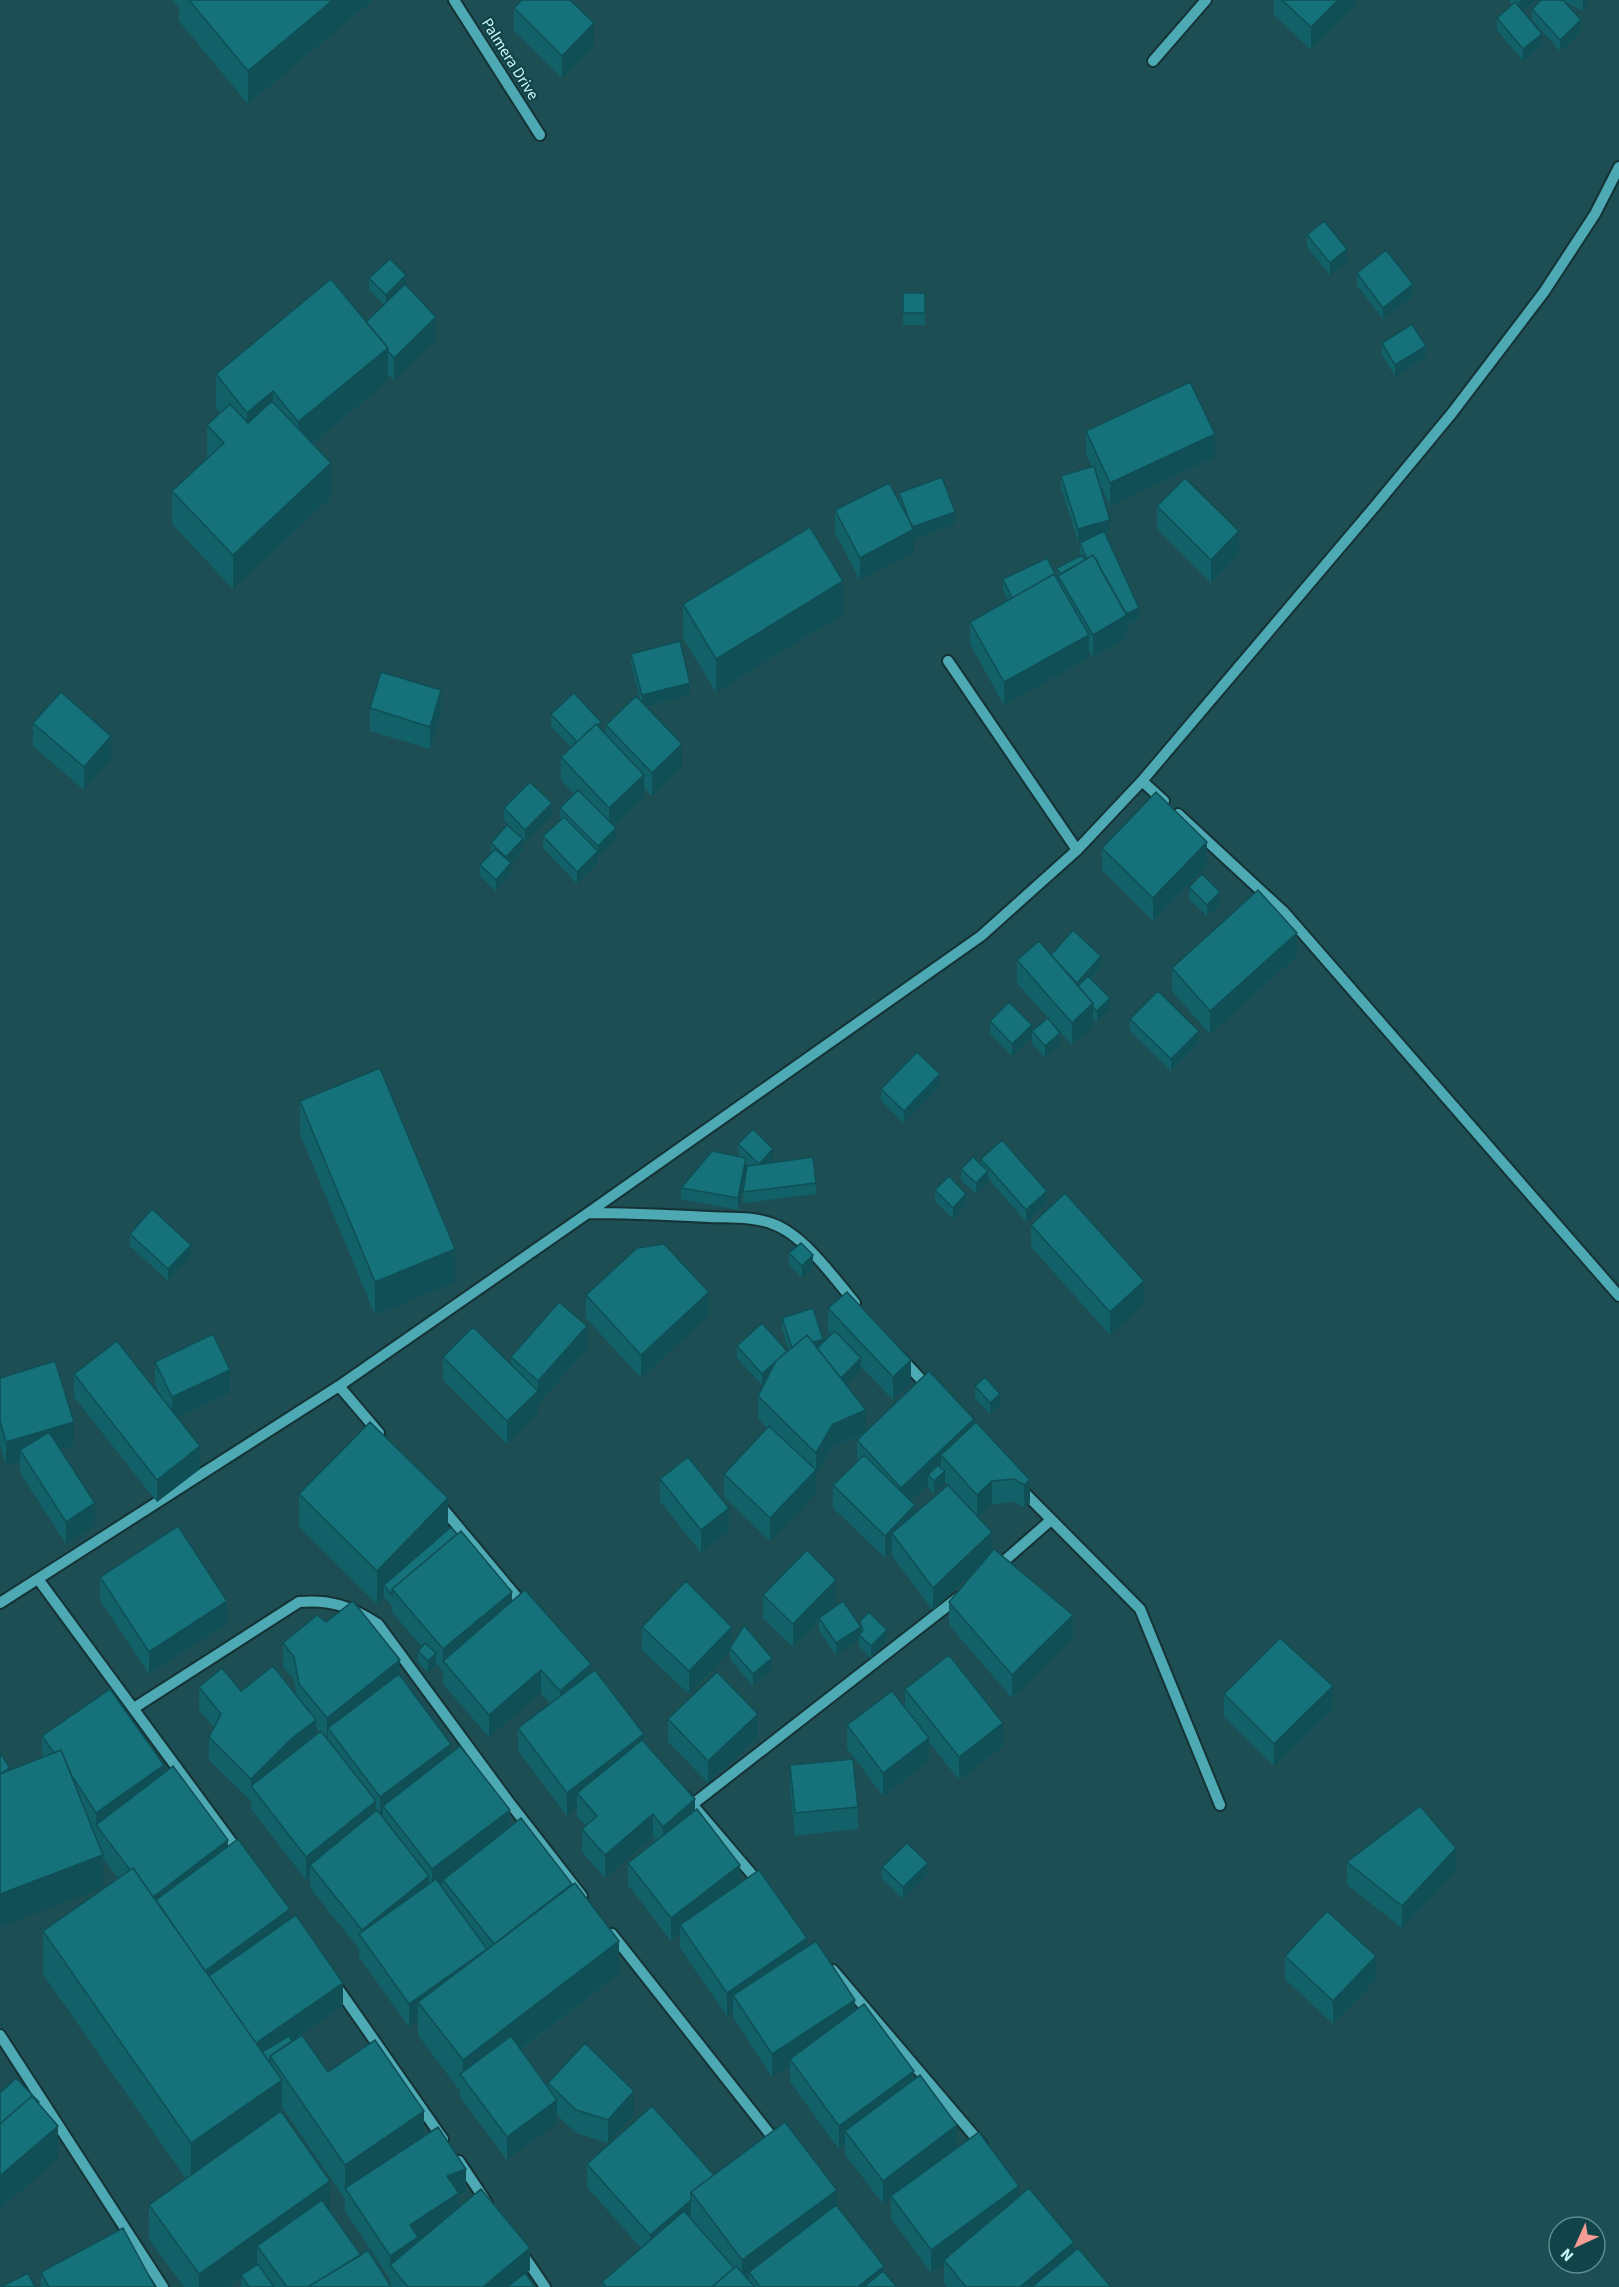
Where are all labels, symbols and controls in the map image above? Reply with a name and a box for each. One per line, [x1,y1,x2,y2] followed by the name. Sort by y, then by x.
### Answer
[476,14,544,104] street label: Palmera Drive
[1547,2215,1607,2275] north arrow
[1556,2243,1579,2266] text: N

